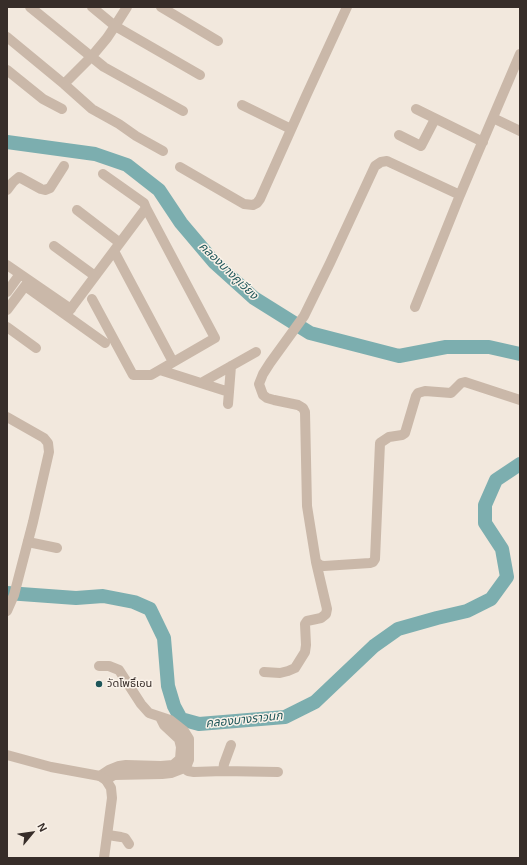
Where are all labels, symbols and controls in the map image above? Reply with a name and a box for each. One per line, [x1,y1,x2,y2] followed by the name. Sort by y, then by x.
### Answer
[196,239,260,303] water label: คลองบางคูเวียง
[107,677,152,691] place label: วัดโพธิ์เอน
[94,679,104,689] marker: วัดโพธิ์เอน
[205,709,283,731] water label: คลองบางราวนก
[12,813,52,853] north arrow
[35,821,50,834] text: N

